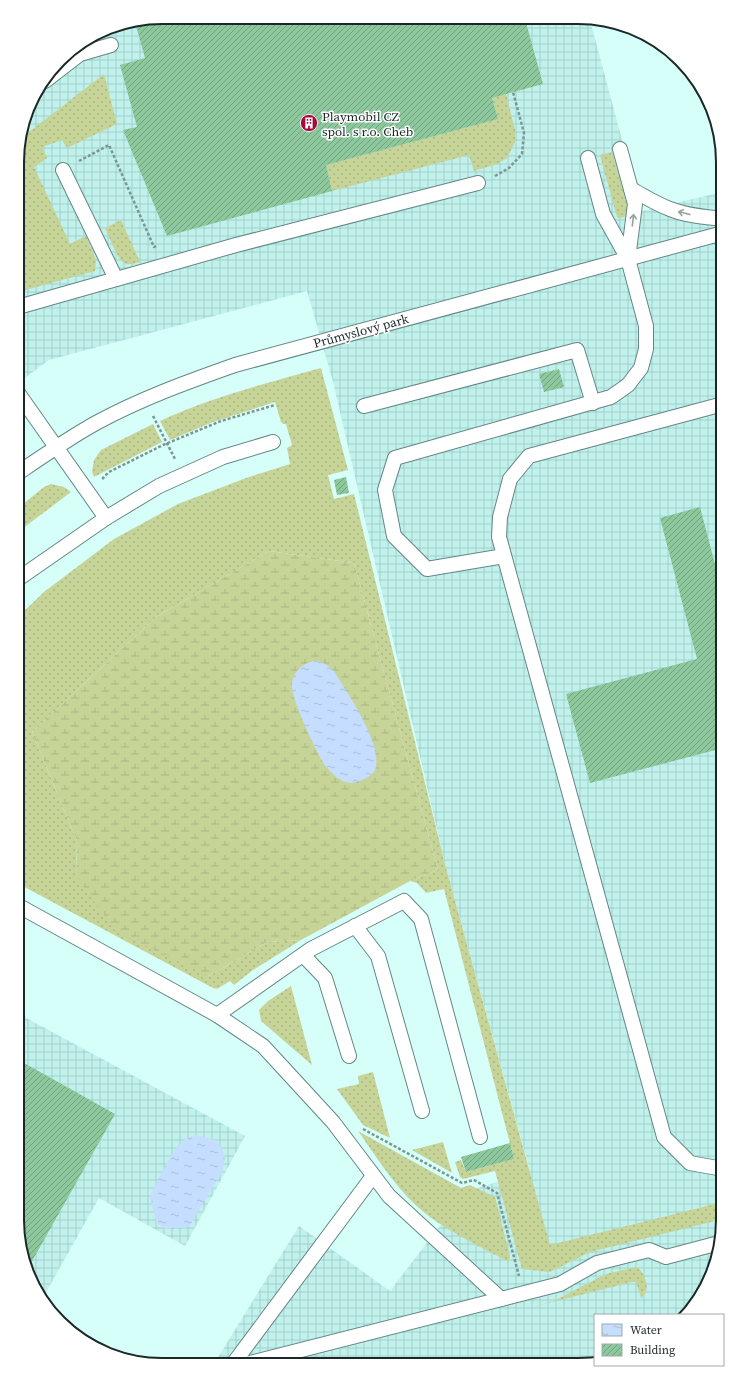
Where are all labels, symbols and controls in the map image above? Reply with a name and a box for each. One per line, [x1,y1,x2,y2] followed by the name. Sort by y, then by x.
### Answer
[322,108,413,140] place label: Playmobil CZ spol. s r.o. Cheb
[299,113,319,133] building icon: Playmobil CZ spol. s r.o. Cheb
[678,209,691,217] one-way arrow
[629,214,637,227] one-way arrow
[311,310,411,352] street label: Průmyslový park
[594,1314,724,1366] legend
[630,1322,662,1338] text: Water
[630,1342,675,1358] text: Building

